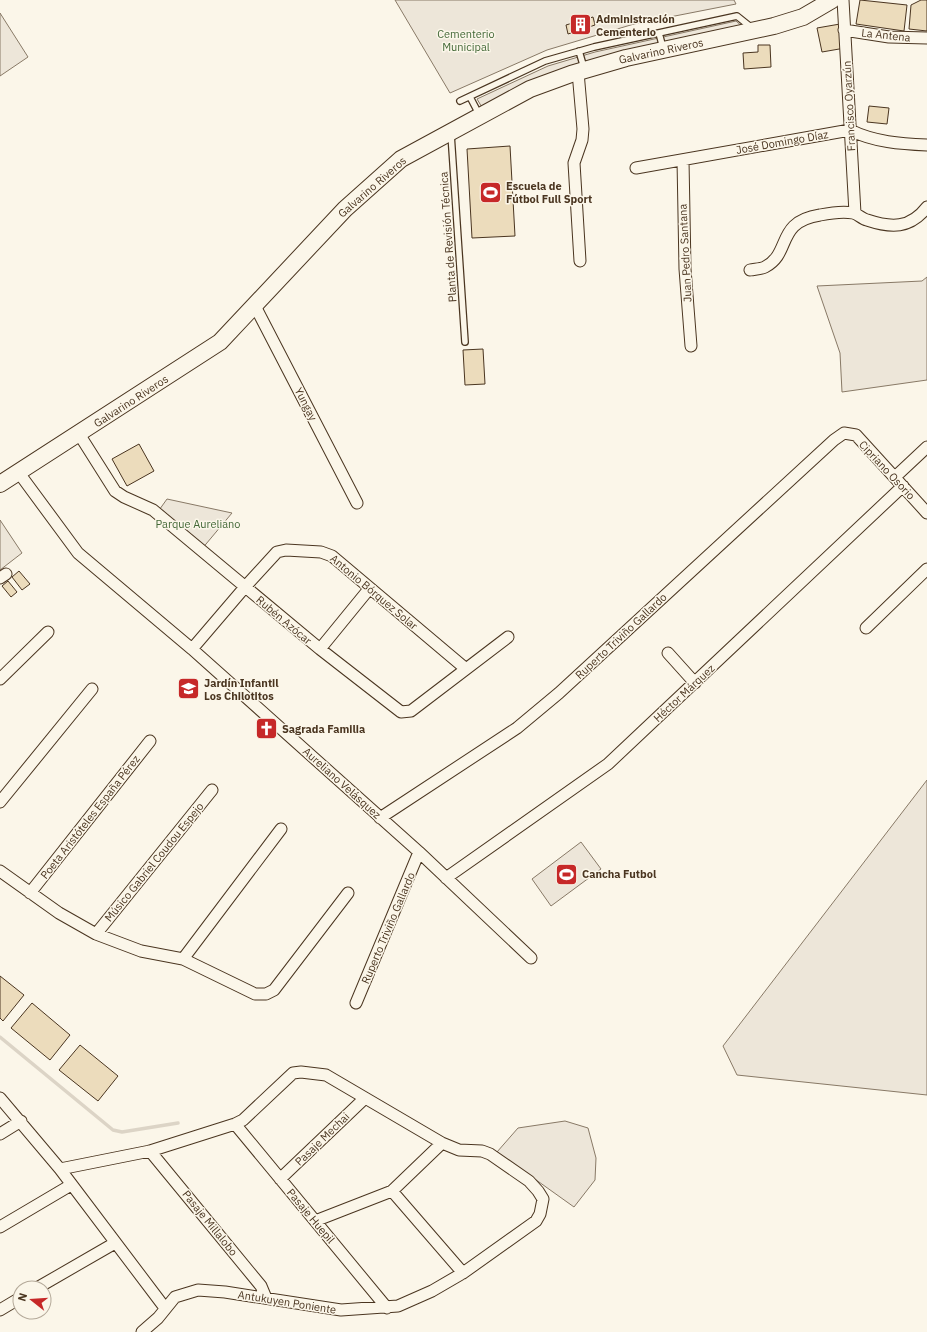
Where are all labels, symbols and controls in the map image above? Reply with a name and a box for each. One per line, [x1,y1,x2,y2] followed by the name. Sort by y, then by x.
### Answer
[567,12,593,38] building icon: Administración Cementerio
[596,12,675,39] place label: Administración Cementerio
[861,25,911,45] street label: La Antena
[437,27,495,54] park label: Cementerio Municipal
[617,35,705,67] street label: Galvarino Riveros
[840,60,858,152] street label: Francisco Oyarzún
[735,127,829,157] street label: José Domingo Díaz
[335,153,409,221] street label: Galvarino Riveros
[436,171,460,303] street label: Planta de Revisión Técnica
[478,179,504,205] sports icon: Escuela de Fútbol Full Sport
[506,179,592,206] place label: Escuela de Fútbol Full Sport
[675,203,695,303] street label: Juan Pedro Santana
[91,372,171,430] street label: Galvarino Riveros
[292,385,321,424] street label: Yungay
[856,437,918,503] street label: Cipriano Osorio
[155,517,241,531] park label: Parque Aureliano
[327,551,421,633] street label: Antonio Bórquez Solar
[572,590,670,682] street label: Ruperto Triviño Gallardo
[253,593,315,647] street label: Rubén Azócar
[651,661,717,725] street label: Héctor Márquez
[175,676,201,702] school or university icon: Jardín Infantil Los Chilotitos
[204,676,279,703] place label: Jardín Infantil Los Chilotitos
[254,716,280,742] church icon: Sagrada Familia
[282,722,365,736] place label: Sagrada Familia
[300,744,384,822] street label: Aureliano Velásquez
[37,752,143,882] street label: Poeta Aristóteles España Pérez
[102,799,206,925] street label: Músico Gabriel Coudou Espejo
[553,861,579,887] sports icon: Cancha Futbol
[582,867,657,881] place label: Cancha Futbol
[358,870,418,986] street label: Ruperto Triviño Gallardo
[292,1110,352,1168] street label: Pasaje Mechai
[284,1186,338,1246] street label: Pasaje Huepil
[179,1187,241,1259] street label: Pasaje Millalobo
[12,1280,52,1320] north arrow
[237,1287,337,1317] street label: Antukuyen Poniente
[15,1291,30,1303] text: N

